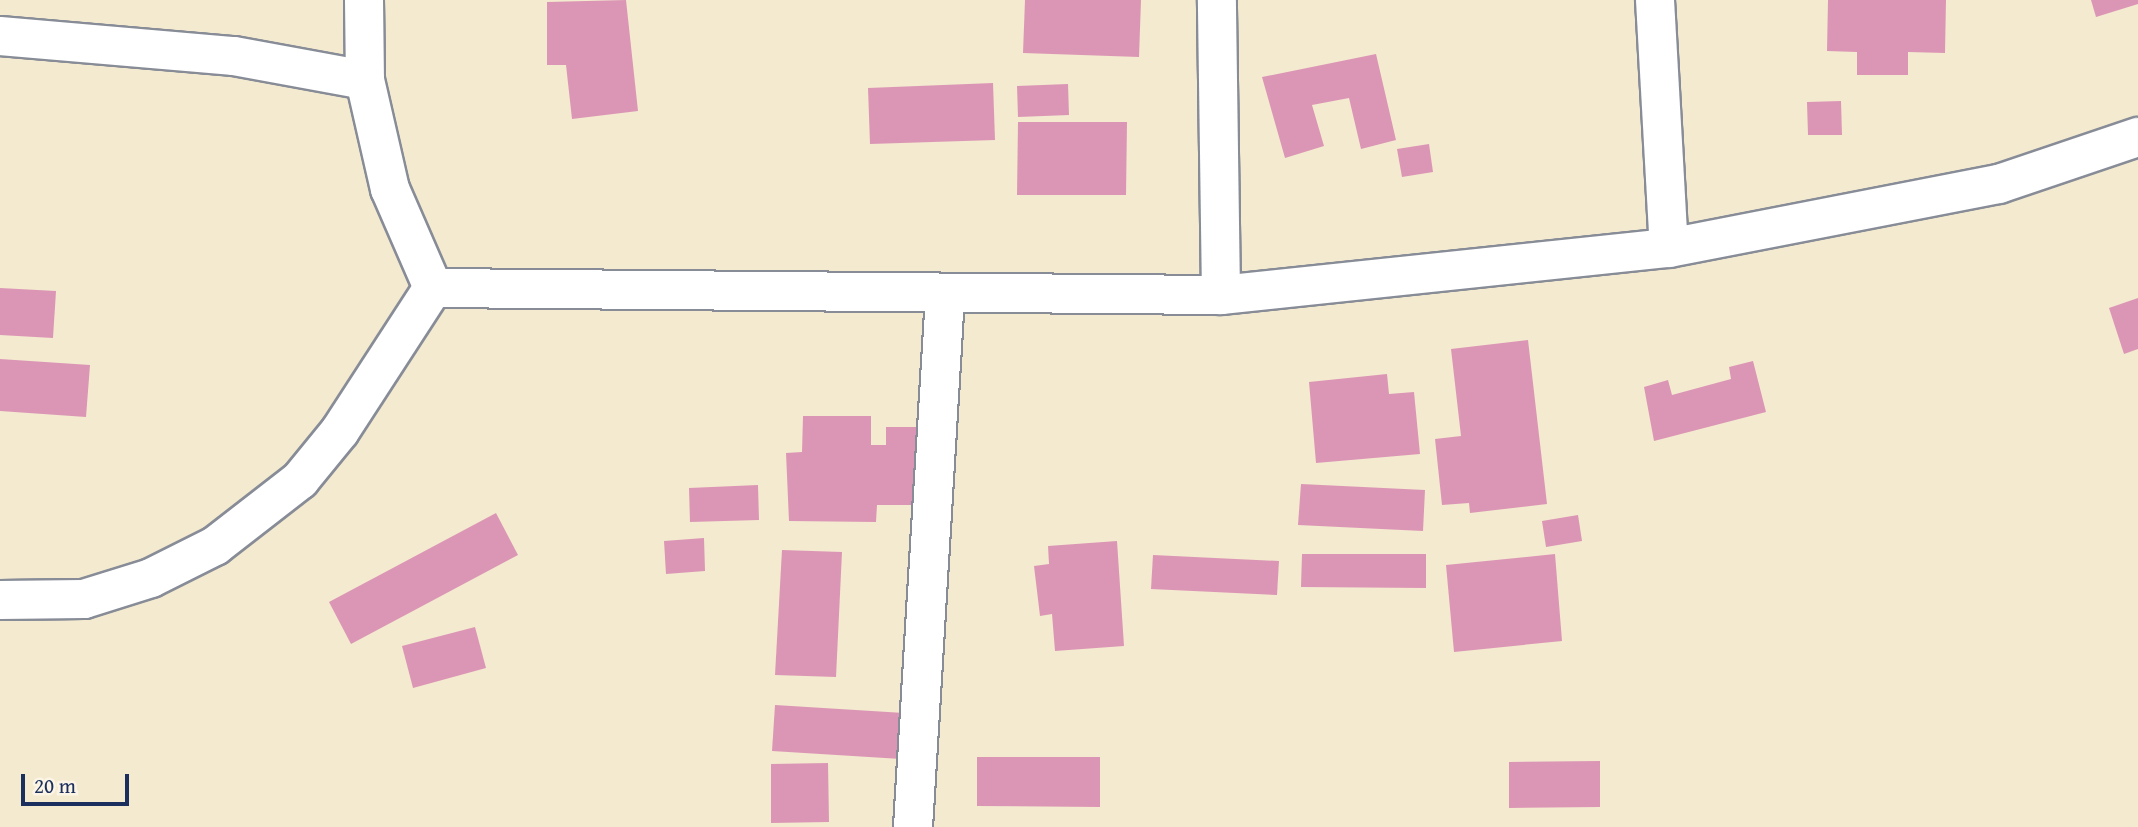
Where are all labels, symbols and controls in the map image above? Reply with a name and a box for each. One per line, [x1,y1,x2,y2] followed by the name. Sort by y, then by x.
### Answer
[24,760,133,804] scale bar
[34,770,76,801] text: 20 m

